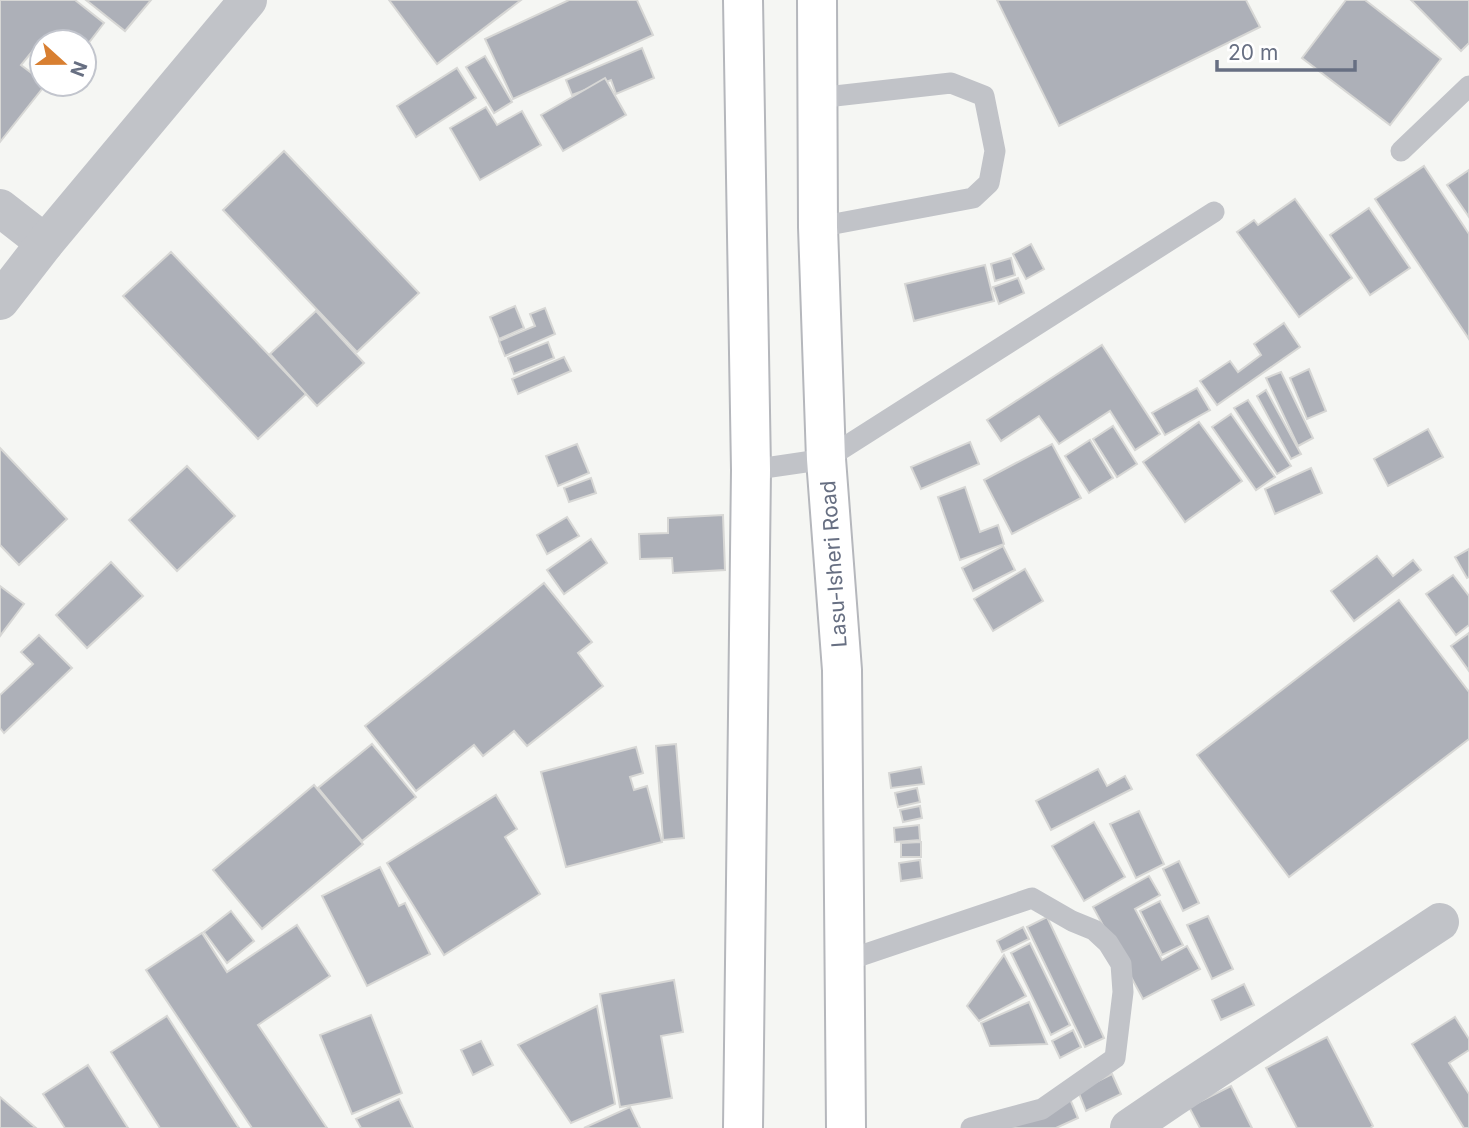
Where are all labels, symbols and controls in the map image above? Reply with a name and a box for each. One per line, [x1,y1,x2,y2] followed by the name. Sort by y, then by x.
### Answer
[28,28,98,98] north arrow
[1217,28,1355,72] scale bar
[1228,40,1278,65] text: 20 m
[65,58,92,80] text: N
[815,480,852,648] street label: Lasu-Isheri Road

